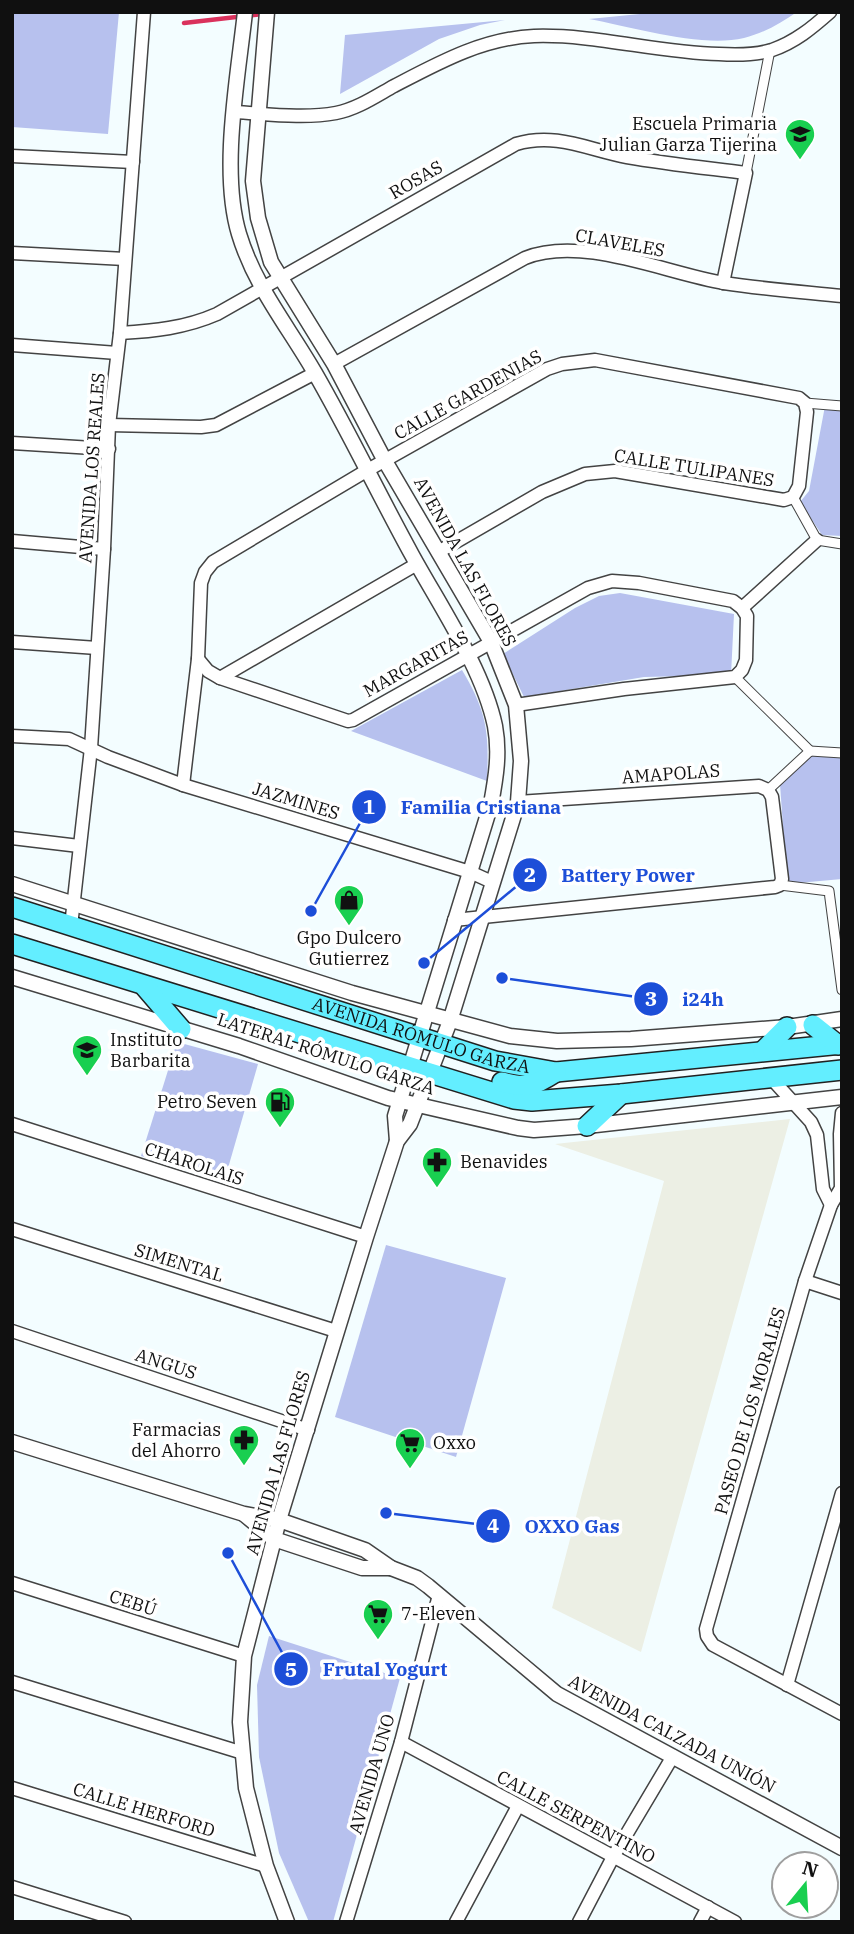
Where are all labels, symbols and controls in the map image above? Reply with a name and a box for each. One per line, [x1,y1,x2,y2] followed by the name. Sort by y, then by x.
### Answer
[600,112,777,156] place label: Escuela Primaria Julian Garza Tijerina
[783,117,817,161] school or university icon: Escuela Primaria Julian Garza Tijerina
[385,155,447,204] street label: ROSAS
[574,223,667,262] street label: CLAVELES
[390,344,546,445] street label: CALLE GARDENIAS
[73,372,110,564] street label: AVENIDA LOS REALES
[612,444,776,492] street label: CALLE TULIPANES
[409,473,522,651] street label: AVENIDA LAS FLORES
[359,625,473,702] street label: MARGARITAS
[621,759,721,788] street label: AMAPOLAS
[250,776,342,825] street label: JAZMINES
[352,787,575,827] callout: Familia Cristiana
[363,792,375,820] text: 1
[401,795,561,819] text: Familia Cristiana
[512,855,709,895] callout: Battery Power
[524,860,536,888] text: 2
[561,863,695,887] text: Battery Power
[332,883,366,927] shop icon: Gpo Dulcero Gutierrez
[297,926,401,970] place label: Gpo Dulcero Gutierrez
[633,979,738,1019] callout: i24h
[645,984,657,1012] text: 3
[682,987,724,1011] text: i24h
[310,992,532,1078] street label: AVENIDA RÓMULO GARZA
[215,1007,438,1100] street label: LATERAL RÓMULO GARZA
[110,1028,191,1072] place label: Instituto Barbarita
[70,1033,104,1077] school or university icon: Instituto Barbarita
[263,1085,297,1129] fuel station icon: Petro Seven
[157,1090,257,1113] place label: Petro Seven
[142,1137,247,1190] street label: CHAROLAIS
[420,1145,454,1189] pharmacy icon: Benavides
[460,1150,547,1173] place label: Benavides
[132,1238,226,1287] street label: SIMENTAL
[709,1305,790,1517] street label: PASEO DE LOS MORALES
[133,1343,200,1384] street label: ANGUS
[240,1368,315,1558] street label: AVENIDA LAS FLORES
[131,1418,221,1462] place label: Farmacias del Ahorro
[227,1423,261,1467] pharmacy icon: Farmacias del Ahorro
[393,1426,427,1470] supermarket icon: Oxxo
[433,1431,476,1454] place label: Oxxo
[475,1506,634,1546] callout: OXXO Gas
[487,1511,499,1539] text: 4
[524,1514,620,1538] text: OXXO Gas
[107,1584,160,1621] street label: CEBÚ
[361,1597,395,1641] supermarket icon: 7-Eleven
[401,1602,476,1625] place label: 7-Eleven
[274,1649,461,1689] callout: Frutal Yogurt
[285,1655,297,1683] text: 5
[323,1657,447,1681] text: Frutal Yogurt
[565,1669,780,1798] street label: AVENIDA CALZADA UNIÓN
[343,1711,400,1837] street label: AVENIDA UNO
[493,1765,660,1868] street label: CALLE SERPENTINO
[70,1777,218,1842] street label: CALLE HERFORD
[770,1850,840,1920] north arrow
[799,1855,821,1883] text: N

